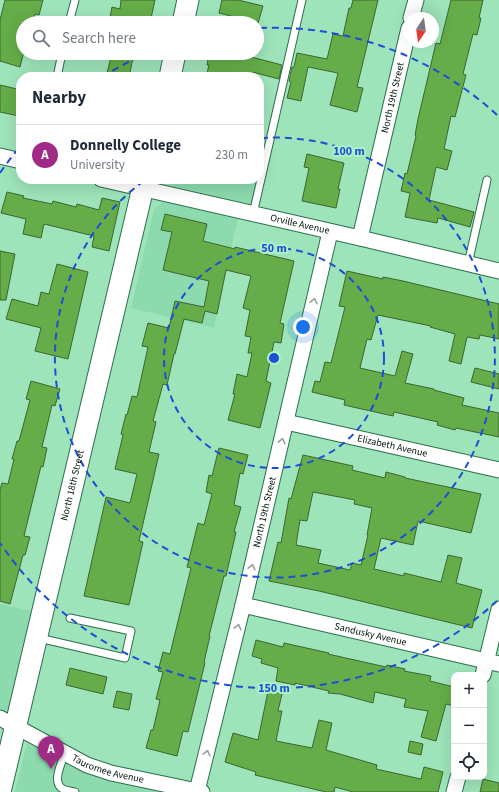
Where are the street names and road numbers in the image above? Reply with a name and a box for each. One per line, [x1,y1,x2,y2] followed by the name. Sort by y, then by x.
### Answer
[378,60,408,134] street label: North 19th Street
[269,211,331,238] street label: Orville Avenue
[356,431,429,461] street label: Elizabeth Avenue
[57,448,88,522] street label: North 18th Street
[250,475,280,549] street label: North 19th Street
[333,619,408,650] street label: Sandusky Avenue
[69,751,145,787] street label: Tauromee Avenue

